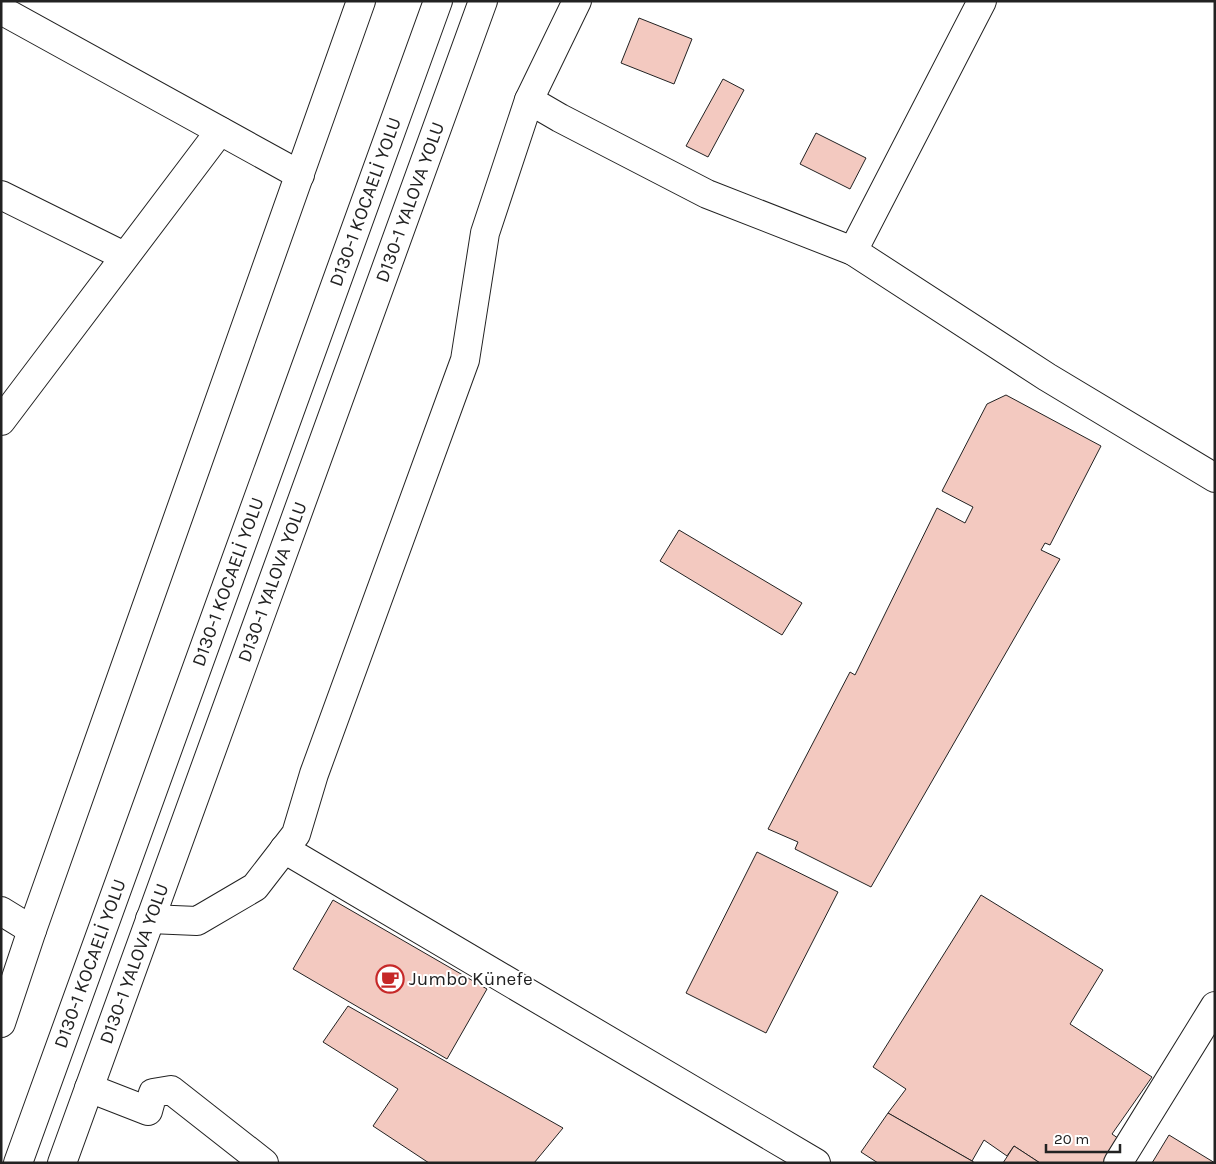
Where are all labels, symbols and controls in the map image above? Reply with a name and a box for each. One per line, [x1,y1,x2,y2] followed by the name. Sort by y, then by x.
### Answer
[325,114,406,289] street label: D130-1 KOCAELİ YOLU
[371,119,449,285] street label: D130-1 YALOVA YOLU
[187,494,269,669] street label: D130-1 KOCAELİ YOLU
[233,499,312,665] street label: D130-1 YALOVA YOLU
[49,876,131,1051] street label: D130-1 KOCAELİ YOLU
[95,880,173,1047] street label: D130-1 YALOVA YOLU
[375,964,405,994] cafe icon: Jumbo Künefe
[409,968,533,990] place label: Jumbo Künefe
[1046,1122,1120,1154] scale bar
[1054,1130,1089,1148] text: 20 m

